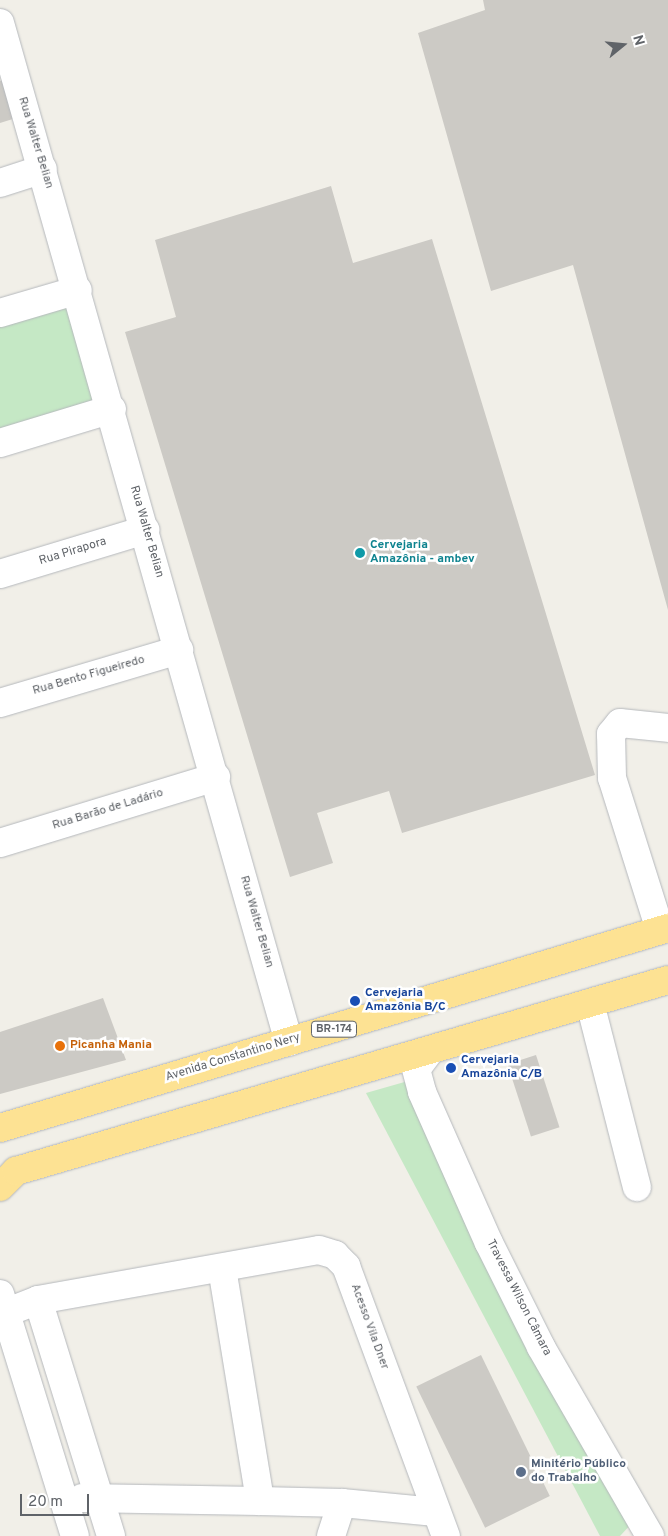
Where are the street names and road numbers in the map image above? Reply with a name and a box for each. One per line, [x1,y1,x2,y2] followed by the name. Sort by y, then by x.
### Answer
[14,95,56,191] street label: Rua Walter Belian
[126,484,166,580] street label: Rua Walter Belian
[38,535,108,569] street label: Rua Pirapora
[31,653,147,699] street label: Rua Bento Figueiredo
[51,786,165,834] street label: Rua Barão de Ladário
[236,874,276,970] street label: Rua Walter Belian
[310,1021,358,1038] road number: BR-174
[164,1031,302,1085] street label: Avenida Constantino Nery
[482,1237,554,1359] street label: Travessa Wilson Câmara
[347,1282,391,1372] street label: Acesso Vila Dner

